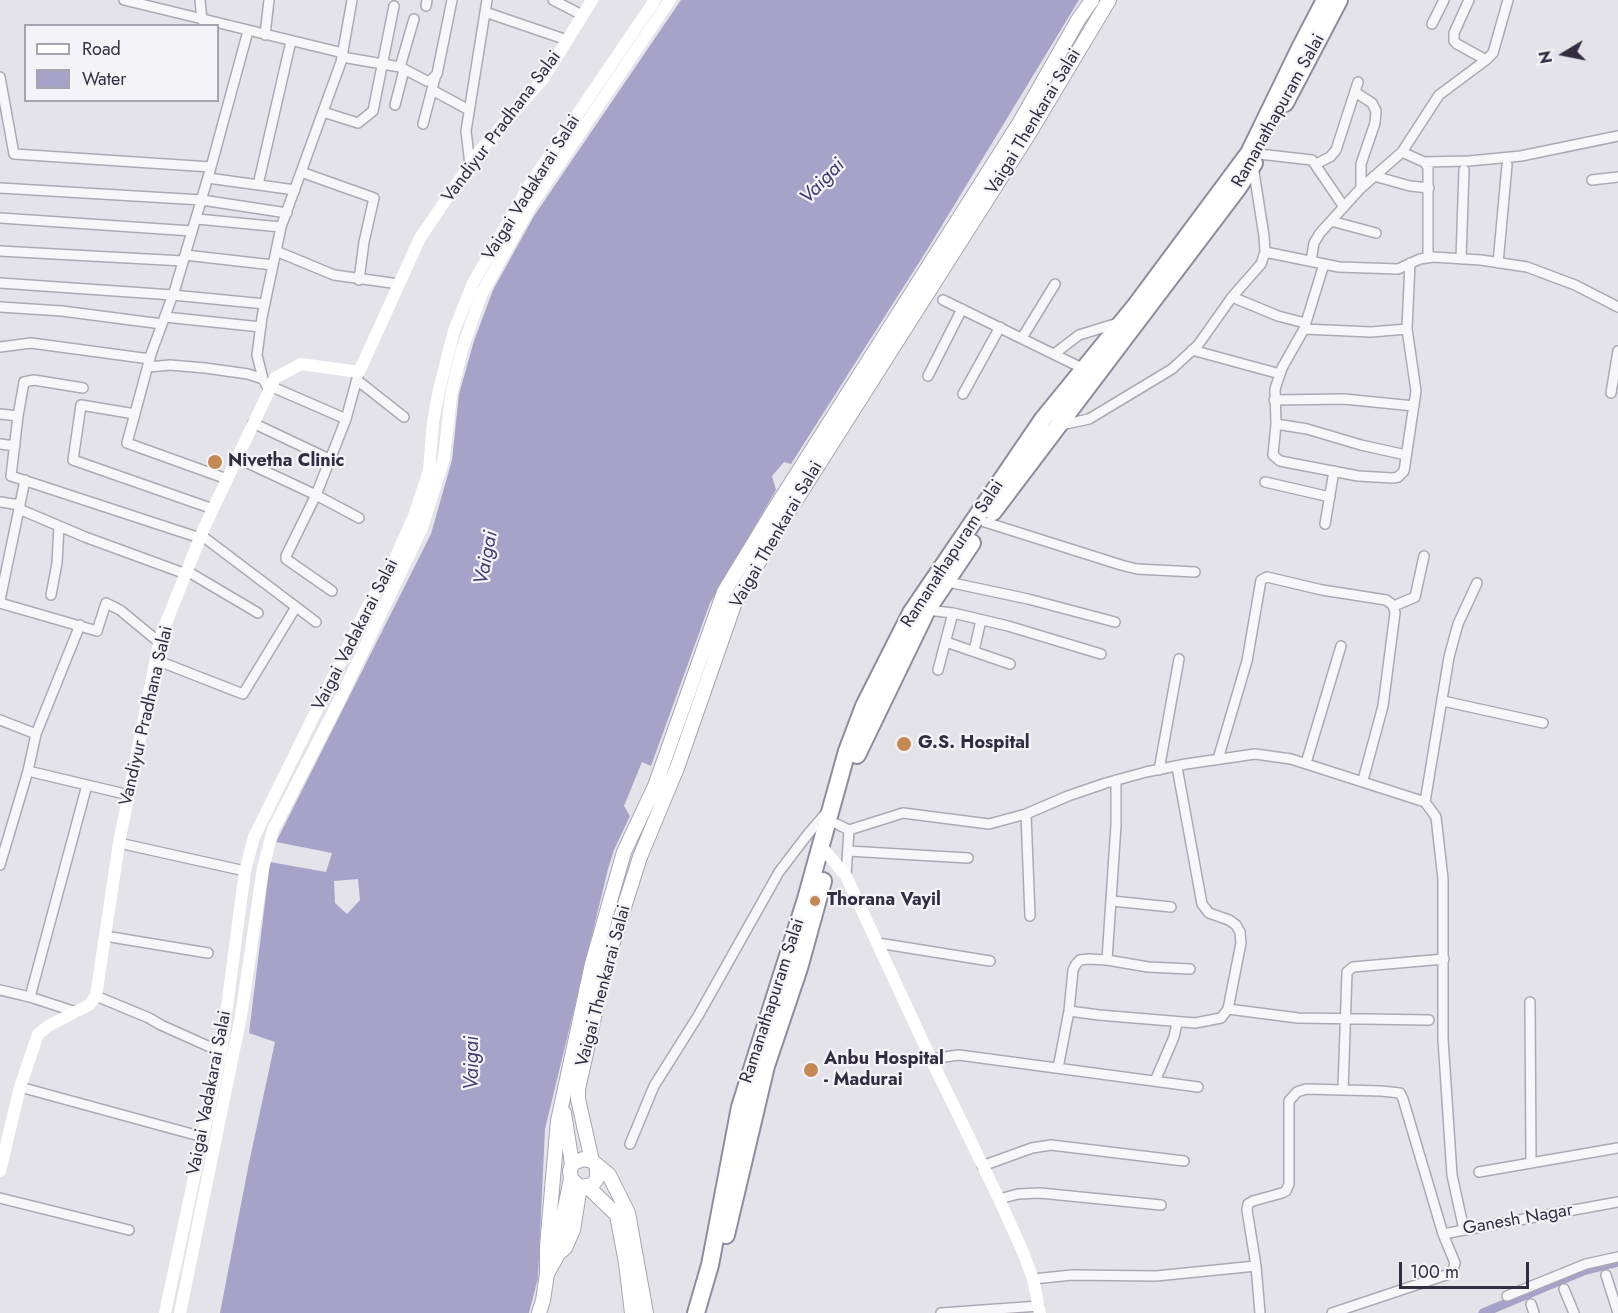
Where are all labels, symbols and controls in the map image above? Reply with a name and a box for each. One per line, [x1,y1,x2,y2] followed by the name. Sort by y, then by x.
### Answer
[24,24,219,102] legend
[1534,24,1594,84] north arrow
[1228,31,1330,191] street label: Ramanathapuram Salai
[82,36,121,62] text: Road
[982,45,1086,199] street label: Vaigai Thenkarai Salai
[438,47,566,207] street label: Vandiyur Pradhana Salai
[1533,49,1558,65] text: N
[82,66,126,92] text: Water
[478,111,586,265] street label: Vaigai Vadakarai Salai
[796,154,850,210] water label: Vaigai
[228,451,345,473] place label: Nivetha Clinic
[206,453,224,471] marker: Nivetha Clinic
[726,458,828,612] street label: Vaigai Thenkarai Salai
[897,476,1009,632] street label: Ramanathapuram Salai
[470,529,504,587] water label: Vaigai
[308,555,404,715] street label: Vaigai Vadakarai Salai
[116,624,178,808] street label: Vandiyur Pradhana Salai
[918,733,1030,755] place label: G.S. Hospital
[895,735,913,753] marker: G.S. Hospital
[827,890,941,912] place label: Thorana Vayil
[808,894,822,908] marker: Thorana Vayil
[572,903,636,1069] street label: Vaigai Thenkarai Salai
[736,916,810,1086] street label: Ramanathapuram Salai
[183,1009,237,1177] street label: Vaigai Vadakarai Salai
[461,1036,485,1090] water label: Vaigai
[824,1049,944,1092] place label: Anbu Hospital - Madurai
[802,1061,820,1079] marker: Anbu Hospital - Madurai
[1461,1200,1575,1240] street label: Ganesh Nagar
[1402,1250,1532,1288] scale bar
[1410,1259,1459,1285] text: 100 m

